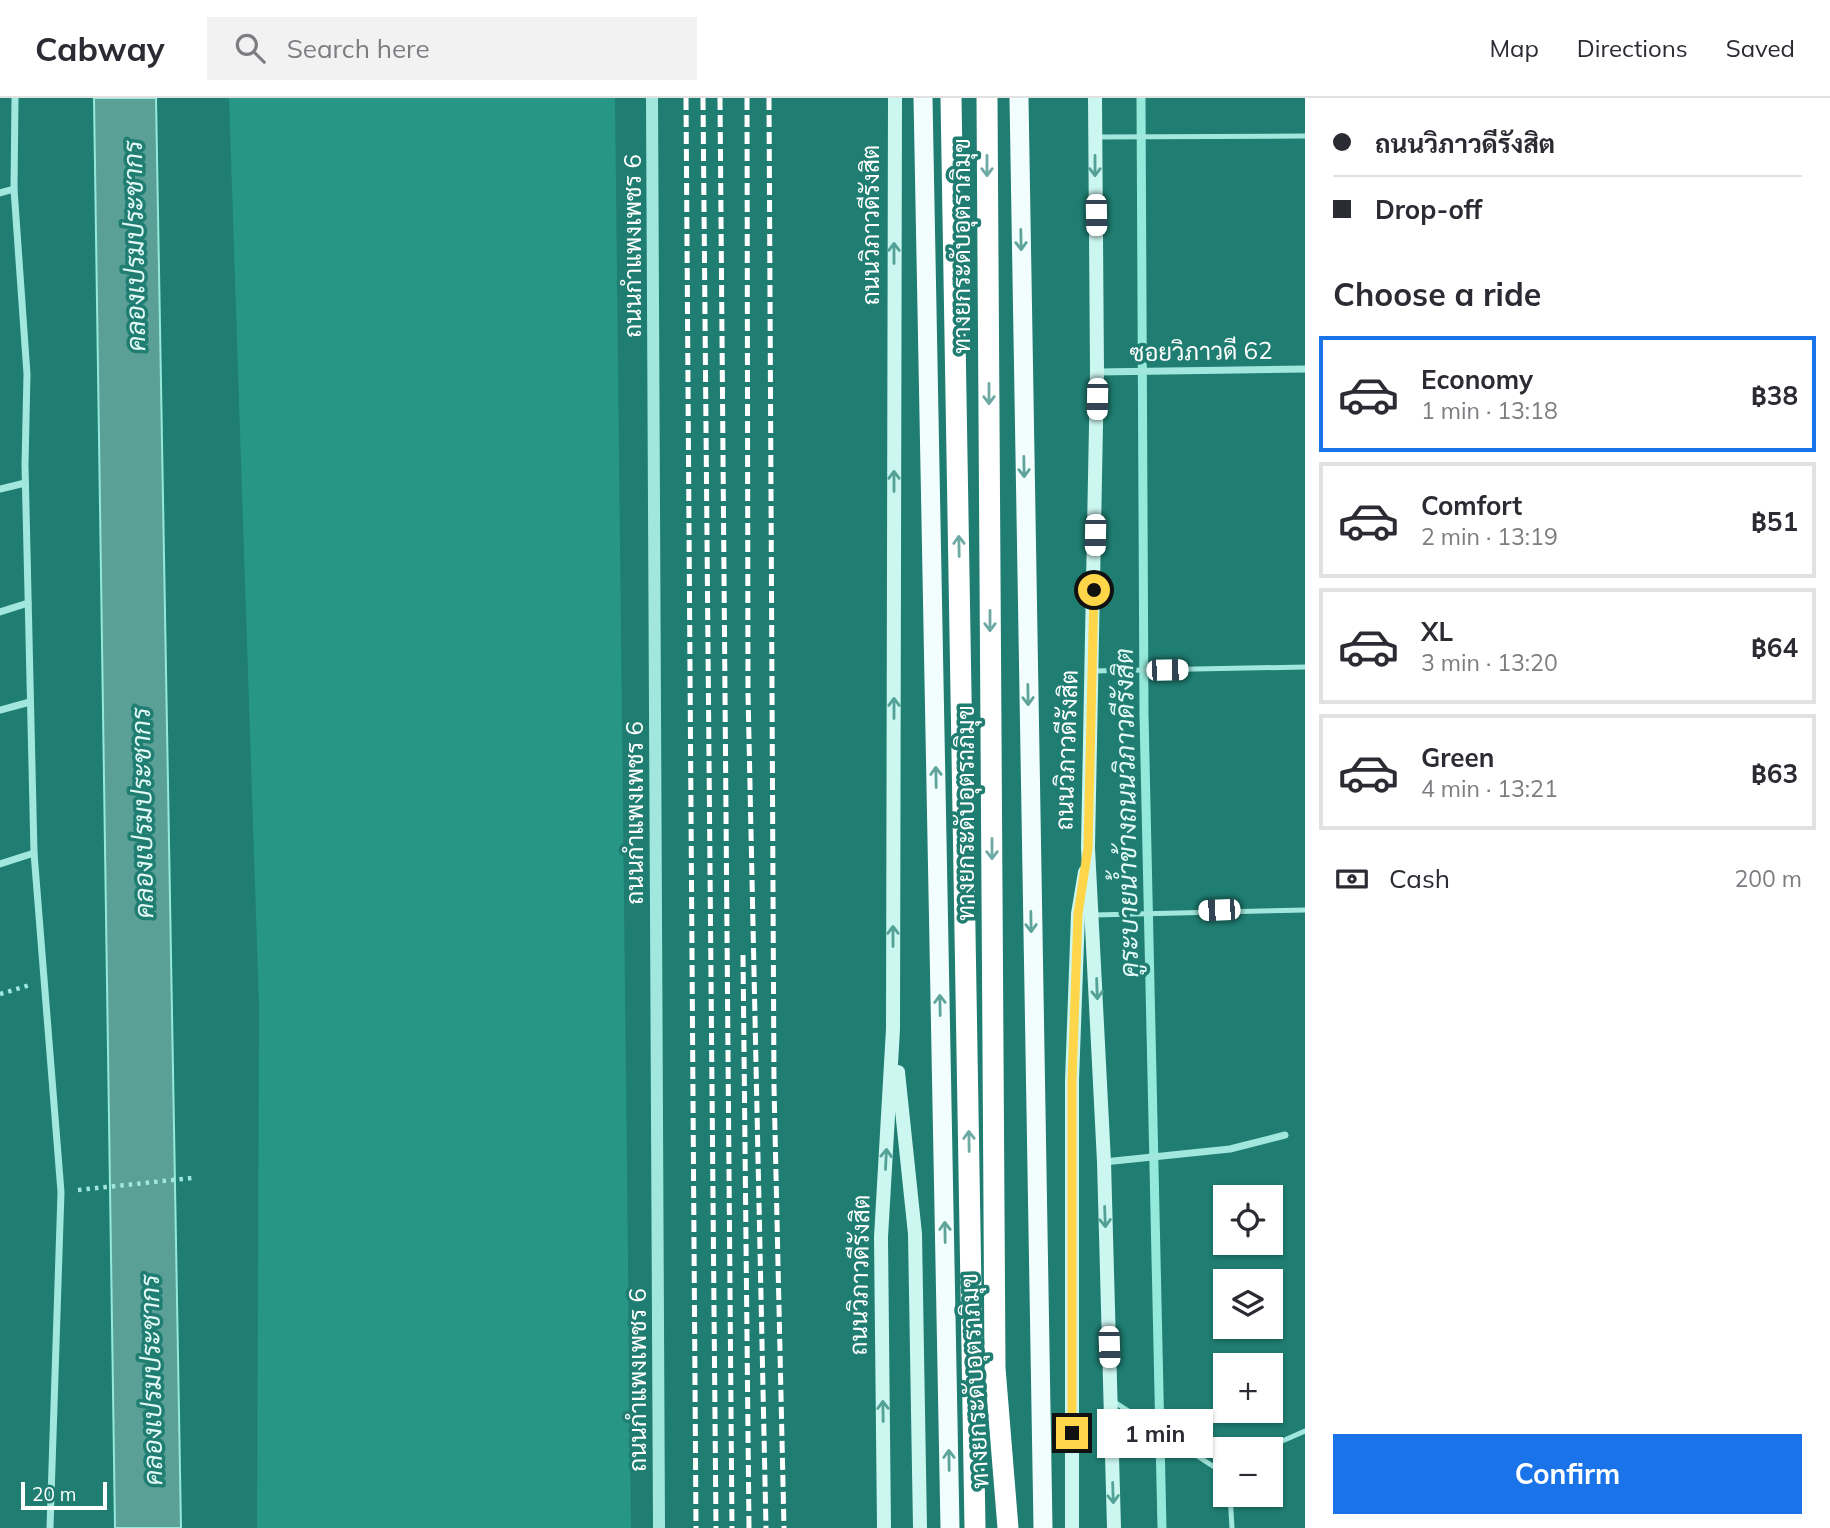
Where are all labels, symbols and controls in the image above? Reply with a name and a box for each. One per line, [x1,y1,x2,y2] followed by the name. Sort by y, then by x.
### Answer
[207,17,697,80] search box
[35,28,165,69] text: Cabway
[231,29,269,67] icon: search
[287,32,430,65] text: Search here
[1489,33,1539,63] text: Map
[1577,33,1688,63] text: Directions
[1726,33,1795,63] text: Saved
[1375,127,1555,160] text: ถนนวิภาวดีรังสิต
[946,138,978,354] street label: ทางยกระดับอุตราภิมุข
[116,139,152,352] water label: คลองเปรมประชากร
[855,145,885,305] street label: ถนนวิภาวดีรังสิต
[617,154,647,338] street label: ถนนกำแพงเพชร 6
[980,154,994,177] one-way arrow
[1088,154,1102,177] one-way arrow
[1375,193,1482,226] text: Drop-off
[1086,194,1107,236] car
[1014,228,1028,251] one-way arrow
[887,242,901,265] one-way arrow
[1333,274,1541,314] text: Choose a ride
[1129,335,1273,367] street label: ซอยวิภาวดี 62
[1337,363,1400,426] icon: car
[1421,363,1533,396] text: Economy
[1087,378,1108,420] car
[1751,379,1798,412] text: ฿38
[982,382,996,405] one-way arrow
[1421,396,1558,425] text: 1 min · 13:18
[1017,455,1031,478] one-way arrow
[887,470,901,493] one-way arrow
[1337,489,1400,552] icon: car
[1421,489,1522,522] text: Comfort
[1751,505,1798,538] text: ฿51
[1085,514,1106,556] car
[1421,522,1558,551] text: 2 min · 13:19
[952,535,966,558] one-way arrow
[1078,574,1110,606] route start
[983,609,997,632] one-way arrow
[1337,615,1400,678] icon: car
[1421,615,1453,648] text: XL
[1751,631,1798,664] text: ฿64
[1103,648,1147,978] water label: คูระบายน้ำข้างถนนวิภาวดีรังสิต
[1421,648,1558,677] text: 3 min · 13:20
[1146,659,1189,681] car
[1048,669,1084,831] street label: ถนนวิภาวดีรังสิต
[1021,683,1035,706] one-way arrow
[887,697,901,720] one-way arrow
[950,705,982,921] street label: ทางยกระดับอุตราภิมุข
[124,706,160,919] water label: คลองเปรมประชากร
[619,721,649,905] street label: ถนนกำแพงเพชร 6
[1337,741,1400,804] icon: car
[1421,741,1494,774] text: Green
[1751,757,1798,790] text: ฿63
[929,766,943,789] one-way arrow
[1421,774,1558,803] text: 4 min · 13:21
[985,837,999,860] one-way arrow
[1333,860,1371,898] icon: cash
[1389,862,1450,895] text: Cash
[1734,864,1802,893] text: 200 m
[1198,899,1241,921] car
[1024,910,1038,933] one-way arrow
[886,925,900,948] one-way arrow
[1090,978,1103,1001] one-way arrow
[933,994,947,1017] one-way arrow
[962,1130,976,1153] one-way arrow
[879,1148,892,1171] one-way arrow
[1213,1185,1283,1507] map controls
[1213,1185,1283,1255] button: locate
[843,1194,875,1356] street label: ถนนวิภาวดีรังสิต
[1099,1205,1112,1228] one-way arrow
[938,1221,951,1244] one-way arrow
[1213,1269,1283,1339] button: layers
[953,1272,997,1489] street label: ทางยกระดับอุตราภิมุข
[133,1273,169,1486] water label: คลองเปรมประชากร
[622,1288,652,1472] street label: ถนนกำแพงเพชร 6
[1098,1326,1121,1368] car
[1213,1353,1283,1423] button: +
[876,1400,890,1423] one-way arrow
[1096,1408,1212,1458] callout: 1 min
[1056,1417,1088,1449] route end
[1125,1419,1185,1448] text: 1 min
[1333,1434,1802,1514] button: Confirm
[1213,1437,1283,1507] button: −
[942,1449,956,1472] one-way arrow
[21,1479,107,1511] scale bar
[1106,1481,1120,1504] one-way arrow
[32,1482,76,1506] text: 20 m

